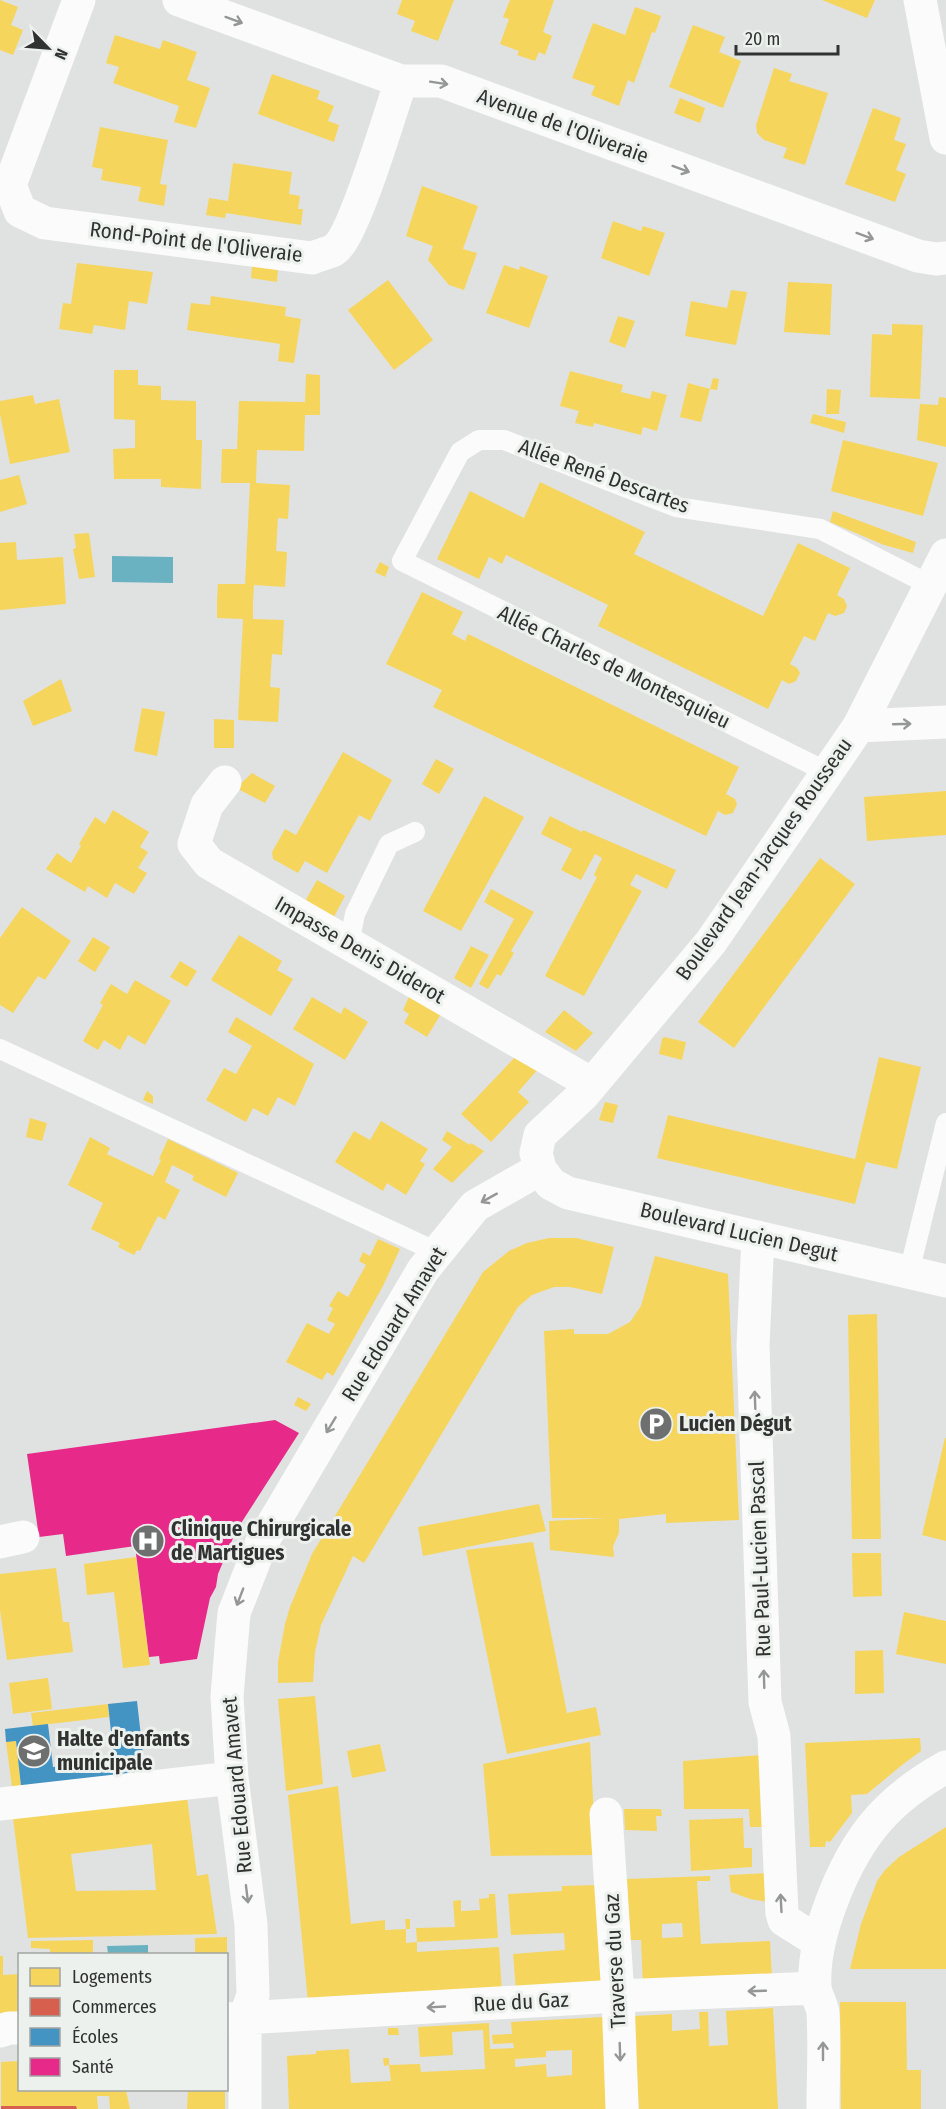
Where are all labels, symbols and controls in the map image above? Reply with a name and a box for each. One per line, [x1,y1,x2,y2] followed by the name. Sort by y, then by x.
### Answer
[224,15,243,26] one-way arrow
[18,18,78,78] north arrow
[736,18,838,56] scale bar
[745,28,780,50] text: 20 m
[51,46,72,62] text: N
[429,77,448,88] one-way arrow
[474,83,652,169] street label: Avenue de l'Oliveraie
[672,165,690,176] one-way arrow
[88,216,304,268] street label: Rond-Point de l'Oliveraie
[855,231,873,242] one-way arrow
[515,433,693,519] street label: Allée René Descartes
[494,599,734,735] street label: Allée Charles de Montesquieu
[892,718,912,729] one-way arrow
[670,733,858,985] street label: Boulevard Jean-Jacques Rousseau
[270,891,450,1009] street label: Impasse Denis Diderot
[481,1192,498,1204] one-way arrow
[638,1197,841,1267] street label: Boulevard Lucien Degut
[336,1242,452,1406] street label: Rue Edouard Amavet
[749,1390,761,1410] one-way arrow
[638,1406,674,1442] parking icon: Lucien Dégut
[679,1411,792,1437] place label: Lucien Dégut
[325,1416,337,1433] one-way arrow
[744,1460,776,1657] street label: Rue Paul-Lucien Pascal
[171,1516,352,1566] place label: Clinique Chirurgicale de Martigues
[130,1523,166,1559] hospital icon: Clinique Chirurgicale de Martigues
[234,1587,245,1606] one-way arrow
[758,1669,770,1689] one-way arrow
[216,1695,258,1874] street label: Rue Edouard Amavet
[57,1726,190,1776] place label: Halte d'enfants municipale
[16,1733,52,1769] school or university icon: Halte d'enfants municipale
[241,1884,252,1904] one-way arrow
[598,1893,632,2029] street label: Traverse du Gaz
[776,1894,787,1914] one-way arrow
[18,1953,228,2091] legend
[72,1966,152,1988] text: Logements
[747,1986,767,1997] one-way arrow
[473,1987,569,2017] street label: Rue du Gaz
[72,1996,157,2018] text: Commerces
[427,2001,447,2012] one-way arrow
[72,2025,118,2048] text: Écoles
[817,2041,829,2061] one-way arrow
[614,2042,626,2062] one-way arrow
[72,2056,114,2078] text: Santé

